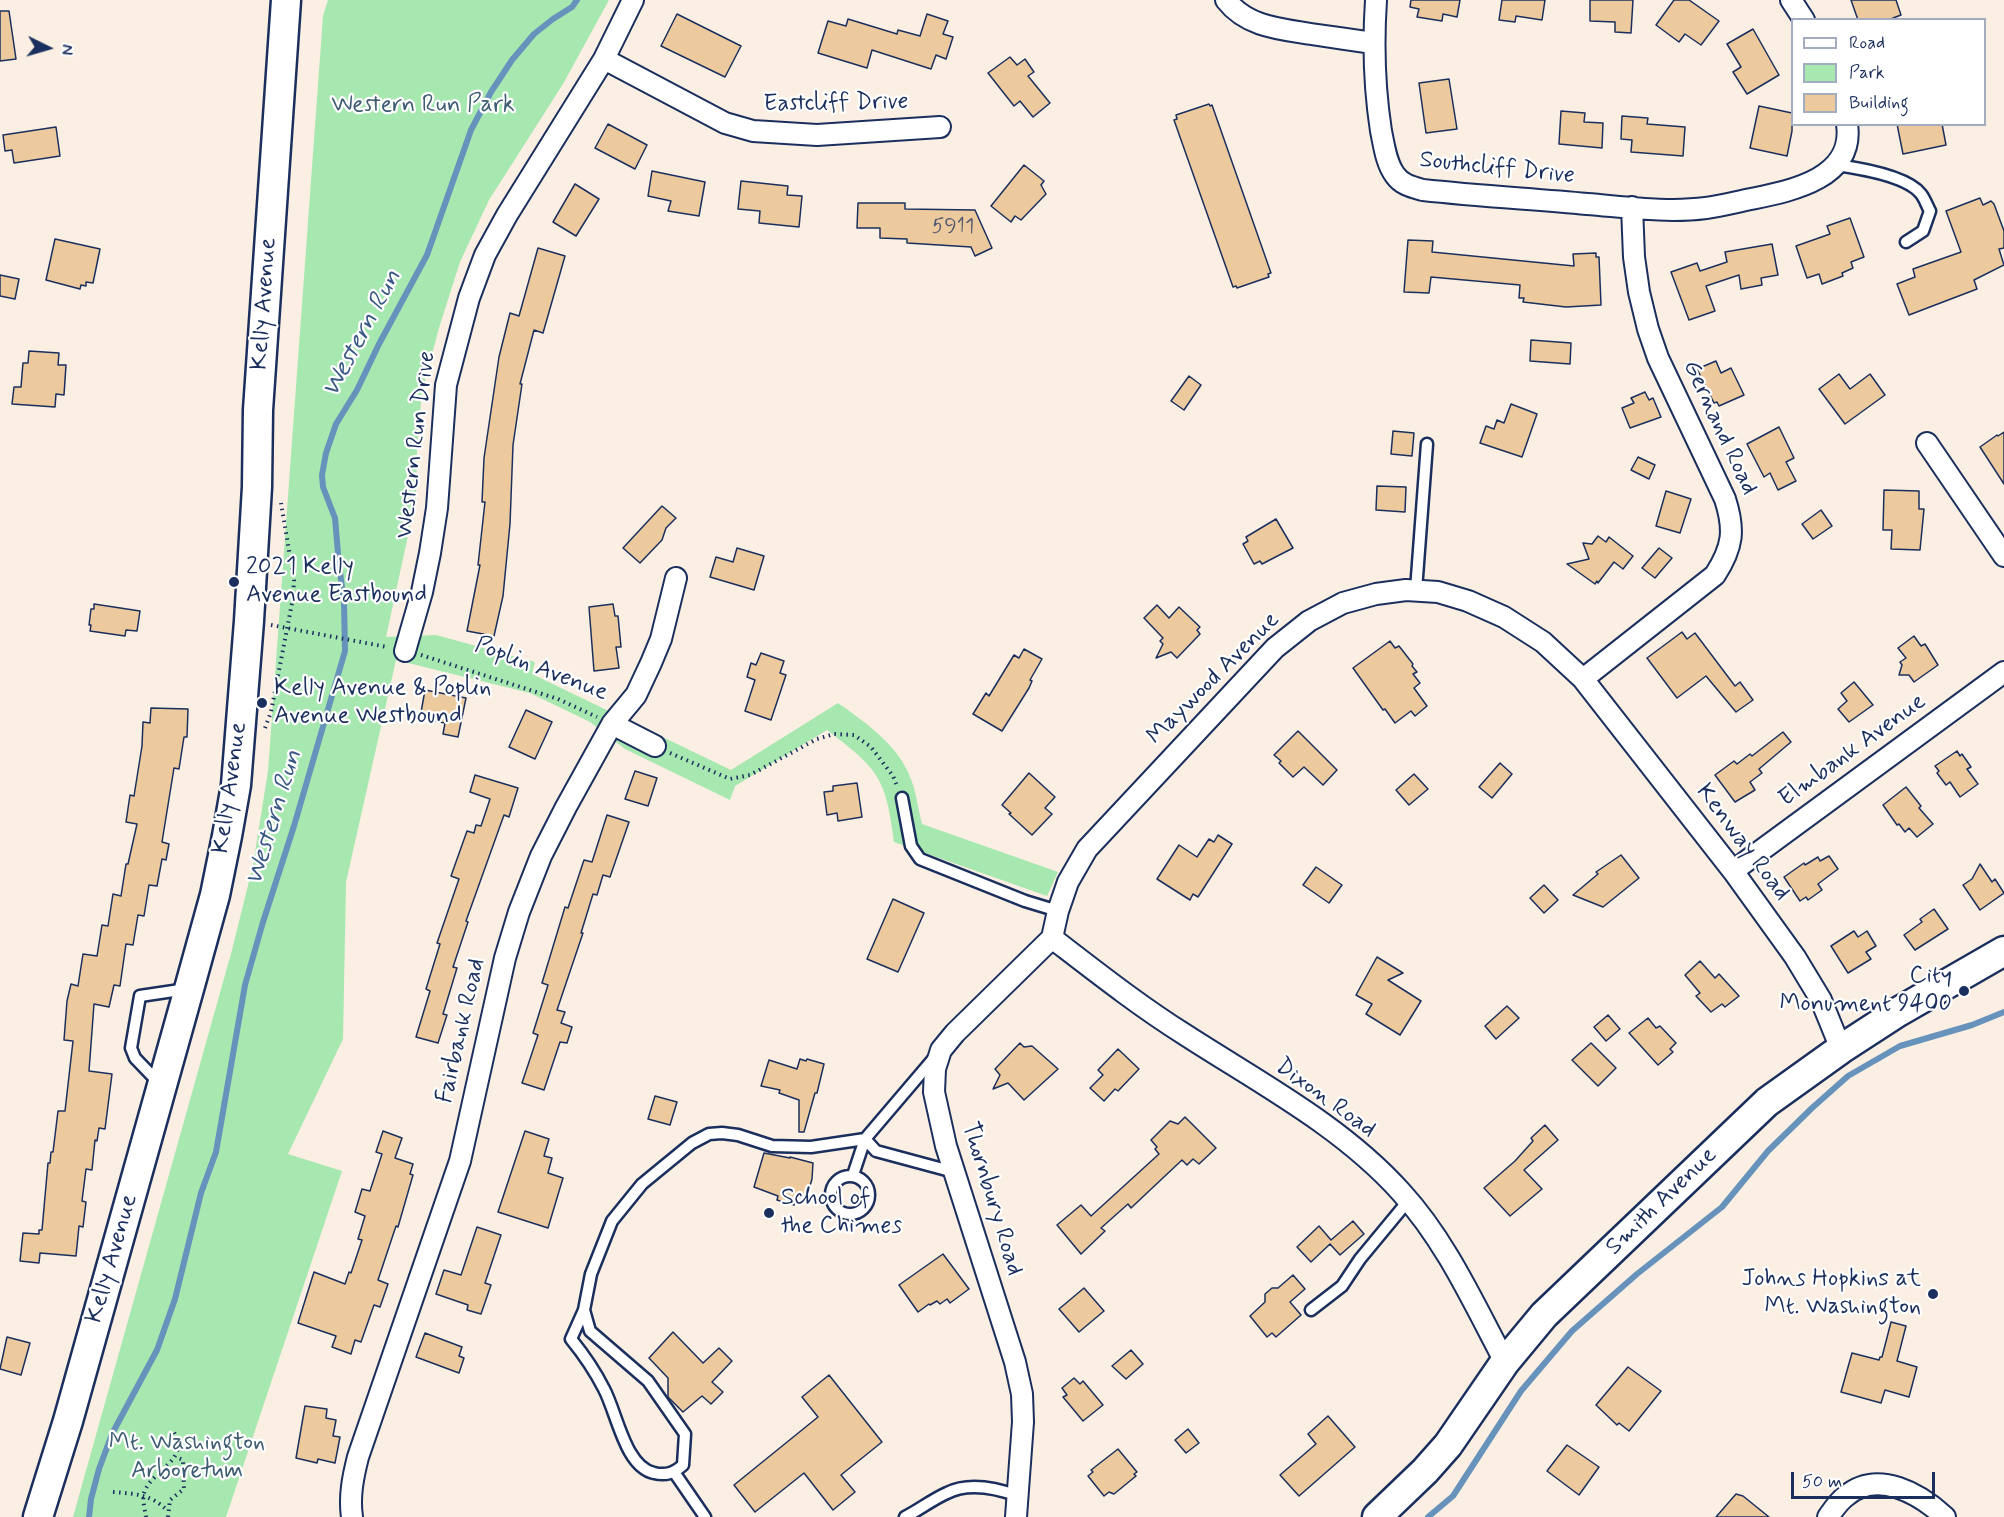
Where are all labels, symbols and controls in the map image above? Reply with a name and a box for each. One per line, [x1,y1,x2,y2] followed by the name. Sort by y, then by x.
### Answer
[18,18,78,78] north arrow
[1791,18,1986,126] legend
[1849,31,1885,55] text: Road
[56,43,77,56] text: N
[1849,61,1885,85] text: Park
[763,88,909,120] street label: Eastcliff Drive
[1849,91,1909,115] text: Building
[331,92,515,120] park label: Western Run Park
[1418,147,1576,191] street label: Southcliff Drive
[932,215,974,241] house number: 5911
[246,237,284,371] street label: Kelly Avenue
[316,265,410,403] water label: Western Run
[391,350,443,540] street label: Western Run Drive
[1675,356,1763,500] street label: Gernand Road
[246,554,427,610] place label: 2021 Kelly Avenue Eastbound
[227,575,241,589] marker: 2021 Kelly Avenue Eastbound
[1142,607,1286,751] street label: Maywood Avenue
[470,631,612,709] street label: Poplin Avenue
[274,675,491,731] place label: Kelly Avenue & Poplin Avenue Westbound
[1774,688,1932,814] street label: Elmbank Avenue
[255,696,269,710] marker: Kelly Avenue & Poplin Avenue Westbound
[208,720,254,856] street label: Kelly Avenue
[240,747,310,889] water label: Western Run
[1689,779,1795,907] street label: Kenway Road
[431,956,493,1106] street label: Fairbank Road
[1780,963,1952,1019] place label: City Monument 9400
[1957,984,1971,998] marker: City Monument 9400
[1269,1053,1381,1145] street label: Dixon Road
[954,1119,1028,1279] street label: Thornbury Road
[1600,1142,1724,1262] street label: Smith Avenue
[781,1185,902,1241] place label: School of the Chimes
[81,1191,145,1327] street label: Kelly Avenue
[762,1206,776,1220] marker: School of the Chimes
[1741,1266,1921,1322] place label: Johns Hopkins at Mt. Washington
[1926,1287,1940,1301] marker: Johns Hopkins at Mt. Washington
[109,1430,265,1486] park label: Mt. Washington Arboretum
[1794,1460,1938,1498] scale bar
[1802,1470,1842,1494] text: 50 m

